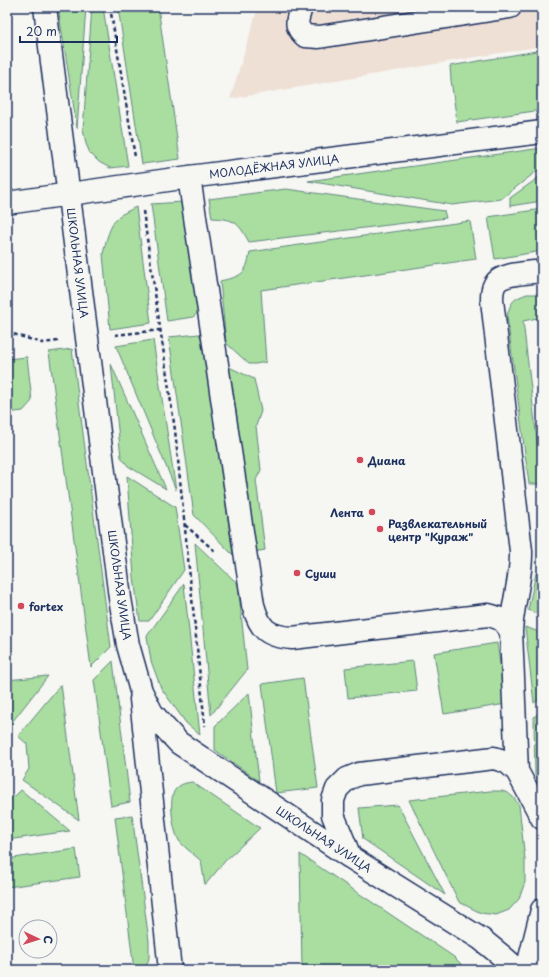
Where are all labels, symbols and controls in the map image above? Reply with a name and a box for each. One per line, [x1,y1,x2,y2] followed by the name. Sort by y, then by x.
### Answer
[20,18,117,44] scale bar
[26,22,57,40] text: 20 m
[208,150,340,182] street label: МОЛОДЁЖНАЯ УЛИЦА
[63,207,93,320] street label: ШКОЛЬНАЯ УЛИЦА
[367,452,406,469] place label: Диана
[355,455,365,465] marker: Диана
[330,504,364,521] place label: Лента
[367,507,377,517] marker: Лента
[388,515,487,545] place label: Развлекательный центр "Кураж"
[375,524,385,534] marker: Развлекательный центр "Кураж"
[104,529,136,642] street label: ШКОЛЬНАЯ УЛИЦА
[305,565,337,582] place label: Суши
[292,568,302,578] marker: Суши
[29,598,63,615] place label: fortex
[16,601,26,611] marker: fortex
[273,802,376,877] street label: ШКОЛЬНАЯ УЛИЦА
[18,919,58,959] north arrow
[40,935,57,944] text: С

